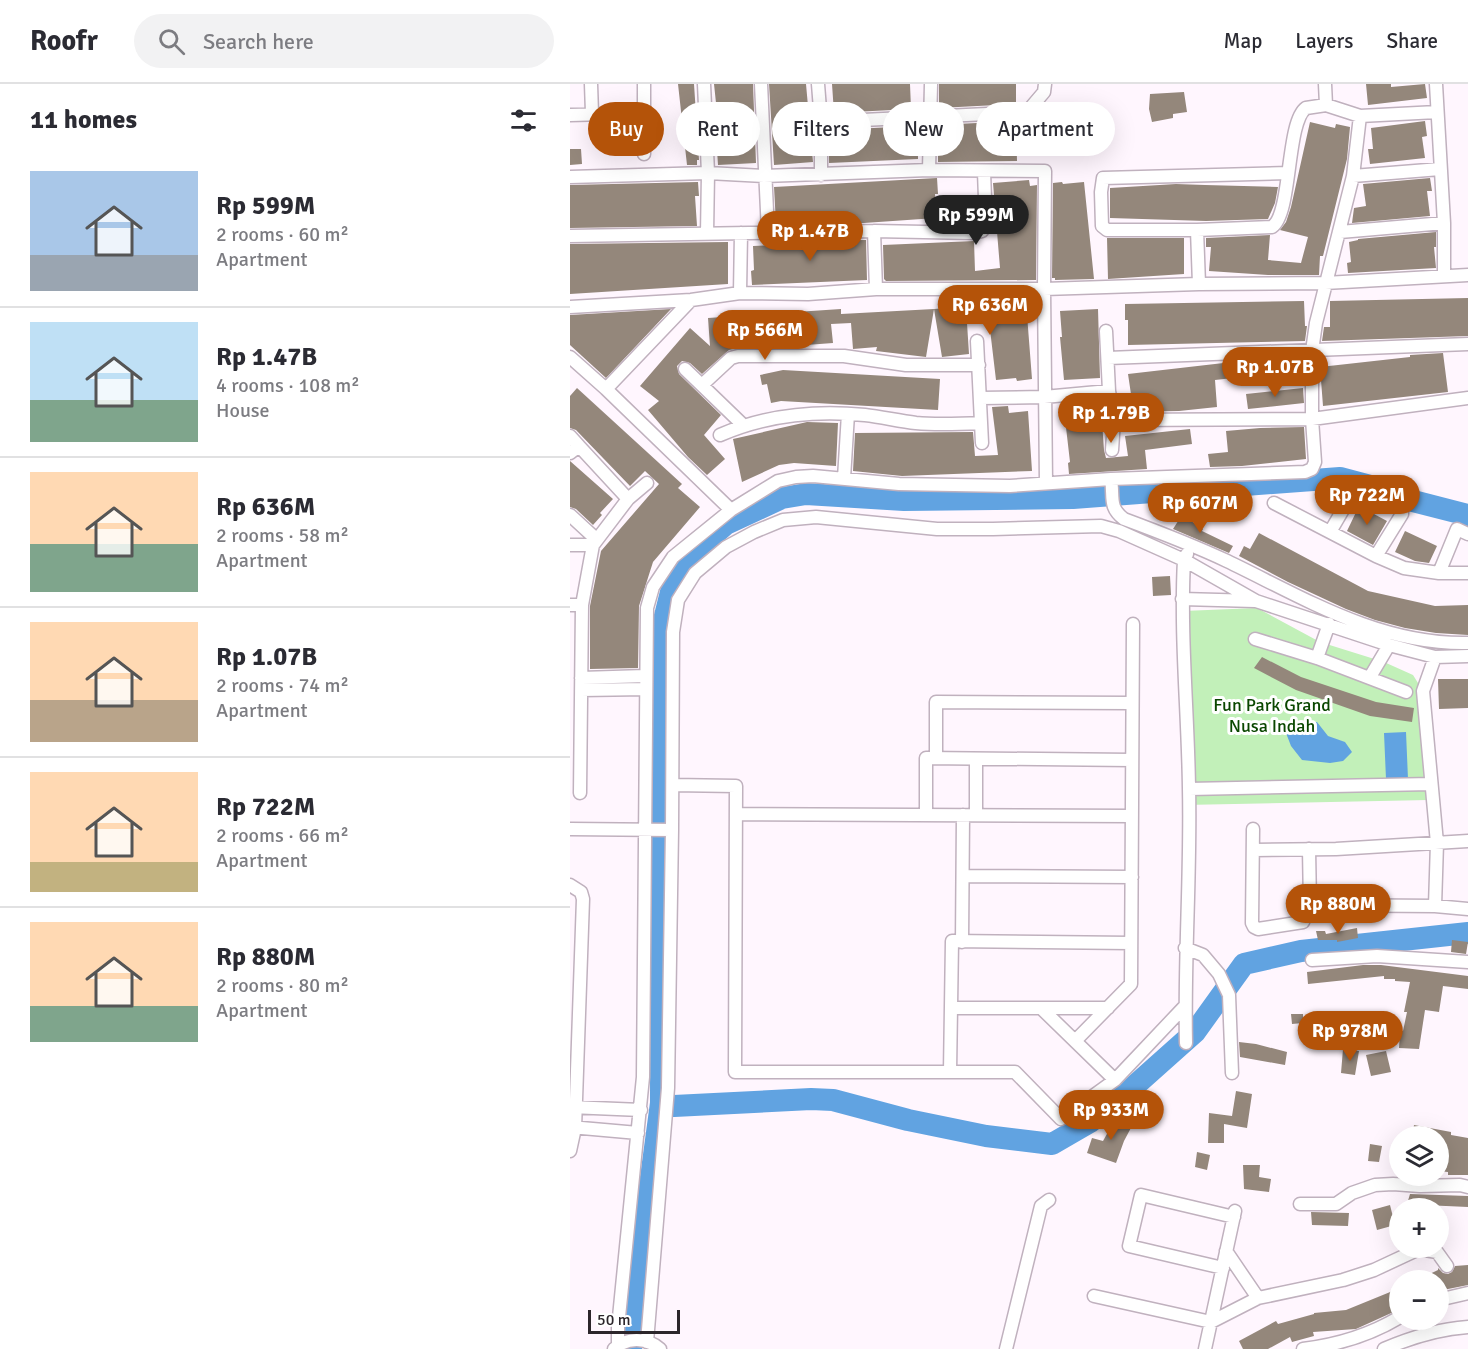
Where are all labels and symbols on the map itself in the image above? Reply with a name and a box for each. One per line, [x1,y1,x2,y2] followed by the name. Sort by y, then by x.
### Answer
[921,195,1031,246] pin: Rp 599M
[748,211,872,262] pin: Rp 1.47B
[935,285,1045,336] pin: Rp 636M
[710,310,820,361] pin: Rp 566M
[1213,347,1337,398] pin: Rp 1.07B
[1049,393,1173,444] pin: Rp 1.79B
[1312,475,1422,526] pin: Rp 722M
[1145,483,1255,534] pin: Rp 607M
[1213,694,1331,737] park label: Fun Park Grand Nusa Indah
[1283,884,1393,935] pin: Rp 880M
[1295,1011,1405,1062] pin: Rp 978M
[1056,1090,1166,1141] pin: Rp 933M
[588,1307,680,1334] scale bar

